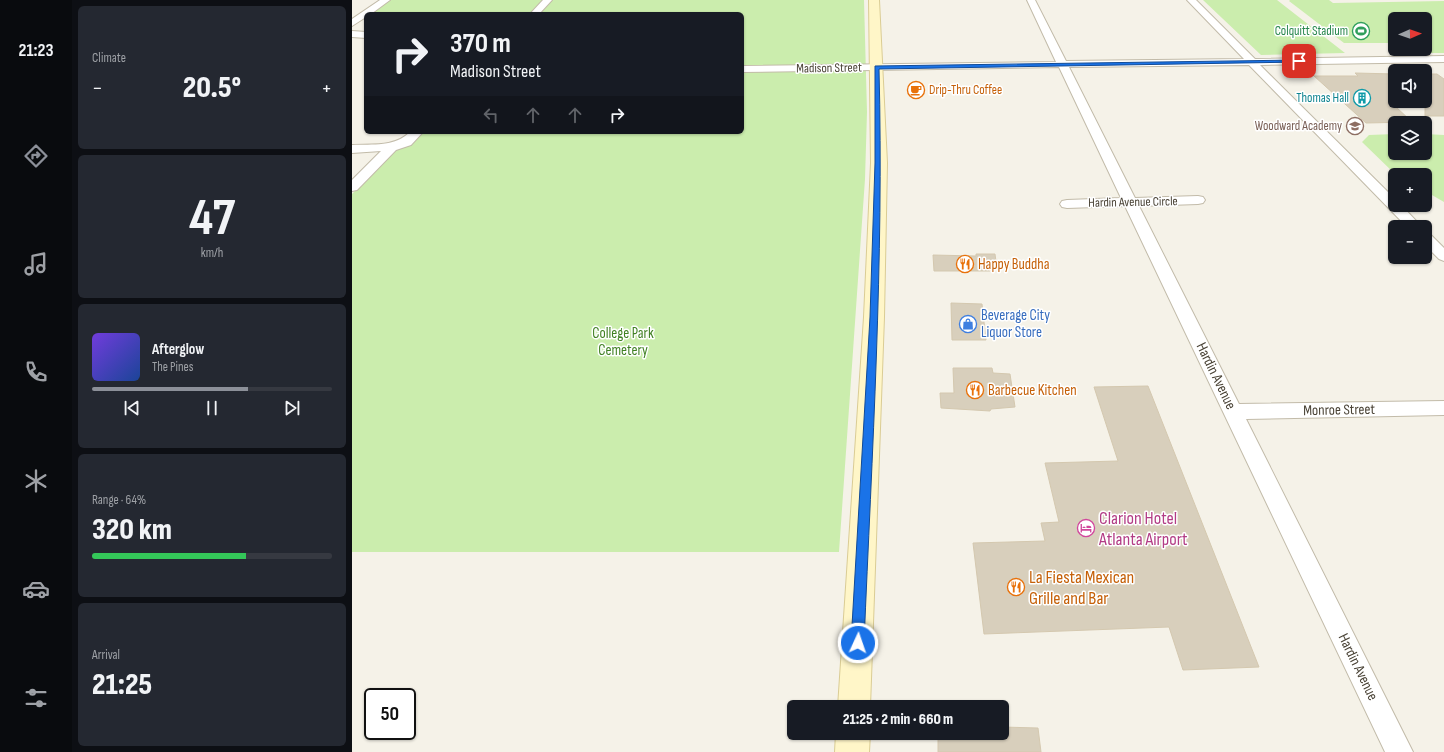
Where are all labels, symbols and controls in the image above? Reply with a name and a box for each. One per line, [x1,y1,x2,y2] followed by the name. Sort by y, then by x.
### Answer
[1388,12,1432,56] north arrow
[1388,12,1432,264] map controls
[1351,21,1371,41] sports icon: Colquitt Stadium
[1275,23,1348,39] place label: Colquitt Stadium
[450,27,511,60] text: 370 m
[384,28,436,80] icon: right
[19,40,53,61] text: 21:23
[1282,44,1316,78] pin
[92,50,126,66] text: Climate
[1288,50,1310,72] icon: arrive
[796,59,862,77] street label: Madison Street
[450,61,541,82] text: Madison Street
[1388,64,1432,108] button: sound
[183,70,241,106] text: 20.5°
[92,75,103,102] text: −
[321,75,332,102] text: +
[906,80,926,100] cafe icon: Drip-Thru Coffee
[929,82,1002,98] place label: Drip-Thru Coffee
[1352,88,1372,108] building icon: Thomas Hall
[1296,90,1349,106] place label: Thomas Hall
[480,104,502,126] icon: left
[522,104,544,126] icon: ahead
[564,104,586,126] icon: ahead
[606,104,628,126] icon: right
[1345,116,1365,136] school or university icon: Woodward Academy
[1388,116,1432,160] button: layers
[1255,118,1342,134] place label: Woodward Academy
[22,142,50,170] icon: directions
[1388,168,1432,212] button: +
[189,187,235,250] text: 47
[1088,193,1178,211] street label: Hardin Avenue Circle
[1388,220,1432,264] button: −
[201,245,223,261] text: km/h
[22,250,50,278] icon: music
[955,254,975,274] restaurant icon: Happy Buddha
[978,255,1050,274] place label: Happy Buddha
[981,306,1050,342] place label: Beverage City Liquor Store
[958,314,978,334] shop icon: Beverage City Liquor Store
[592,324,654,360] park label: College Park Cemetery
[1192,339,1240,413] street label: Hardin Avenue
[152,340,204,359] text: Afterglow
[22,358,50,386] icon: phone
[152,359,193,375] text: The Pines
[965,380,985,400] restaurant icon: Barbecue Kitchen
[988,381,1077,400] place label: Barbecue Kitchen
[121,397,143,419] icon: previous
[201,397,223,419] icon: pause
[281,397,303,419] icon: next
[1303,400,1376,420] street label: Monroe Street
[22,467,50,495] icon: climate
[92,492,146,508] text: Range · 64%
[1098,508,1188,550] place label: Clarion Hotel Atlanta Airport
[92,512,172,548] text: 320 km
[1076,518,1096,538] hotel icon: Clarion Hotel Atlanta Airport
[1029,567,1134,609] place label: La Fiesta Mexican Grille and Bar
[22,575,50,603] icon: car
[1006,577,1026,597] restaurant icon: La Fiesta Mexican Grille and Bar
[837,622,879,664] position arrow
[1334,630,1382,704] street label: Hardin Avenue
[92,647,120,663] text: Arrival
[92,667,152,703] text: 21:25
[22,684,50,712] icon: filters
[364,688,416,740] speed limit sign: 50
[843,710,953,729] text: 21:25 · 2 min · 660 m

